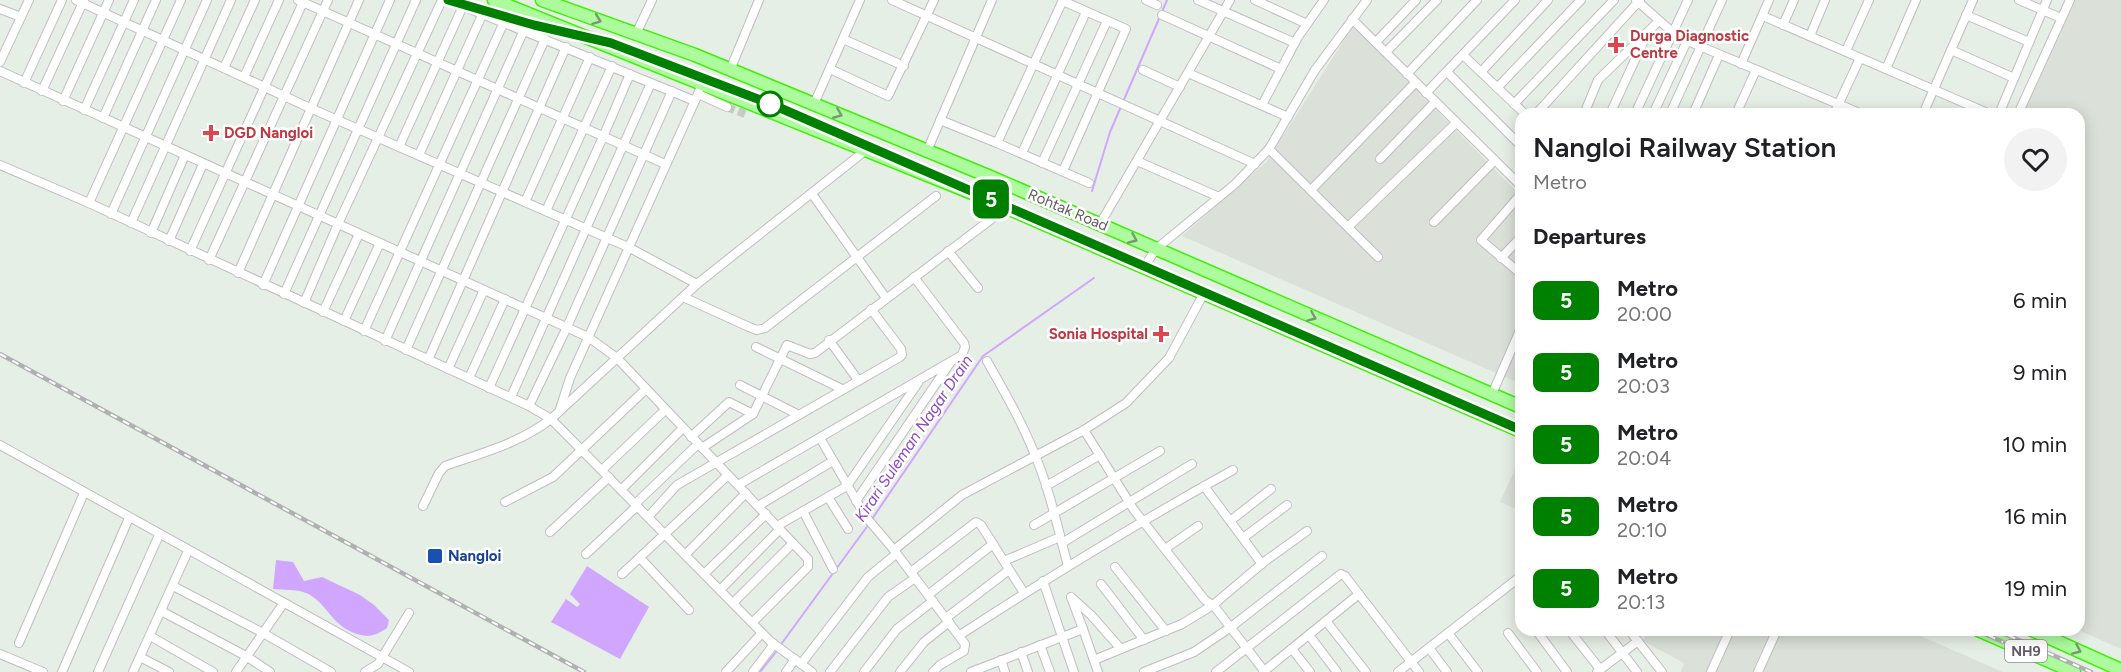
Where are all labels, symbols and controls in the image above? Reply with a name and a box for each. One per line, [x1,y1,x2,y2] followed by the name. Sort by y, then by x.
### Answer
[592,12,602,25] one-way arrow
[1630,27,1749,62] place label: Durga Diagnostic Centre
[1607,36,1625,54] marker: Durga Diagnostic Centre
[757,91,783,117] unlabelled marker
[831,107,842,119] one-way arrow
[202,124,220,142] marker: DGD Nangloi
[224,124,313,142] place label: DGD Nangloi
[2004,128,2067,191] button: heart
[1533,130,1836,164] text: Nangloi Railway Station
[1533,170,1587,194] text: Metro
[972,180,1010,218] line badge: 5
[1025,185,1111,235] street label: Rohtak Road
[985,187,997,212] text: 5
[1533,223,1646,250] text: Departures
[1127,232,1138,244] one-way arrow
[1617,275,1678,302] text: Metro
[2013,287,2067,314] text: 6 min
[1560,288,1572,313] text: 5
[1617,302,1672,326] text: 20:00
[1306,309,1317,321] one-way arrow
[1049,325,1148,343] place label: Sonia Hospital
[1152,325,1170,343] marker: Sonia Hospital
[1617,347,1678,374] text: Metro
[851,351,976,525] water label: Kirari Suleman Nagar Drain
[2013,359,2067,386] text: 9 min
[1560,360,1572,385] text: 5
[1617,374,1670,398] text: 20:03
[1617,419,1678,446] text: Metro
[2002,431,2067,458] text: 10 min
[1560,432,1572,457] text: 5
[1617,446,1671,470] text: 20:04
[1617,491,1678,518] text: Metro
[2004,503,2067,530] text: 16 min
[1560,504,1572,529] text: 5
[1617,518,1667,542] text: 20:10
[426,547,444,565] marker: Nangloi
[448,547,502,565] place label: Nangloi
[1617,563,1678,590] text: Metro
[2004,575,2067,602] text: 19 min
[1560,576,1572,601] text: 5
[1617,590,1665,614] text: 20:13
[2005,640,2047,662] road number: NH9
[2070,643,2081,655] one-way arrow

